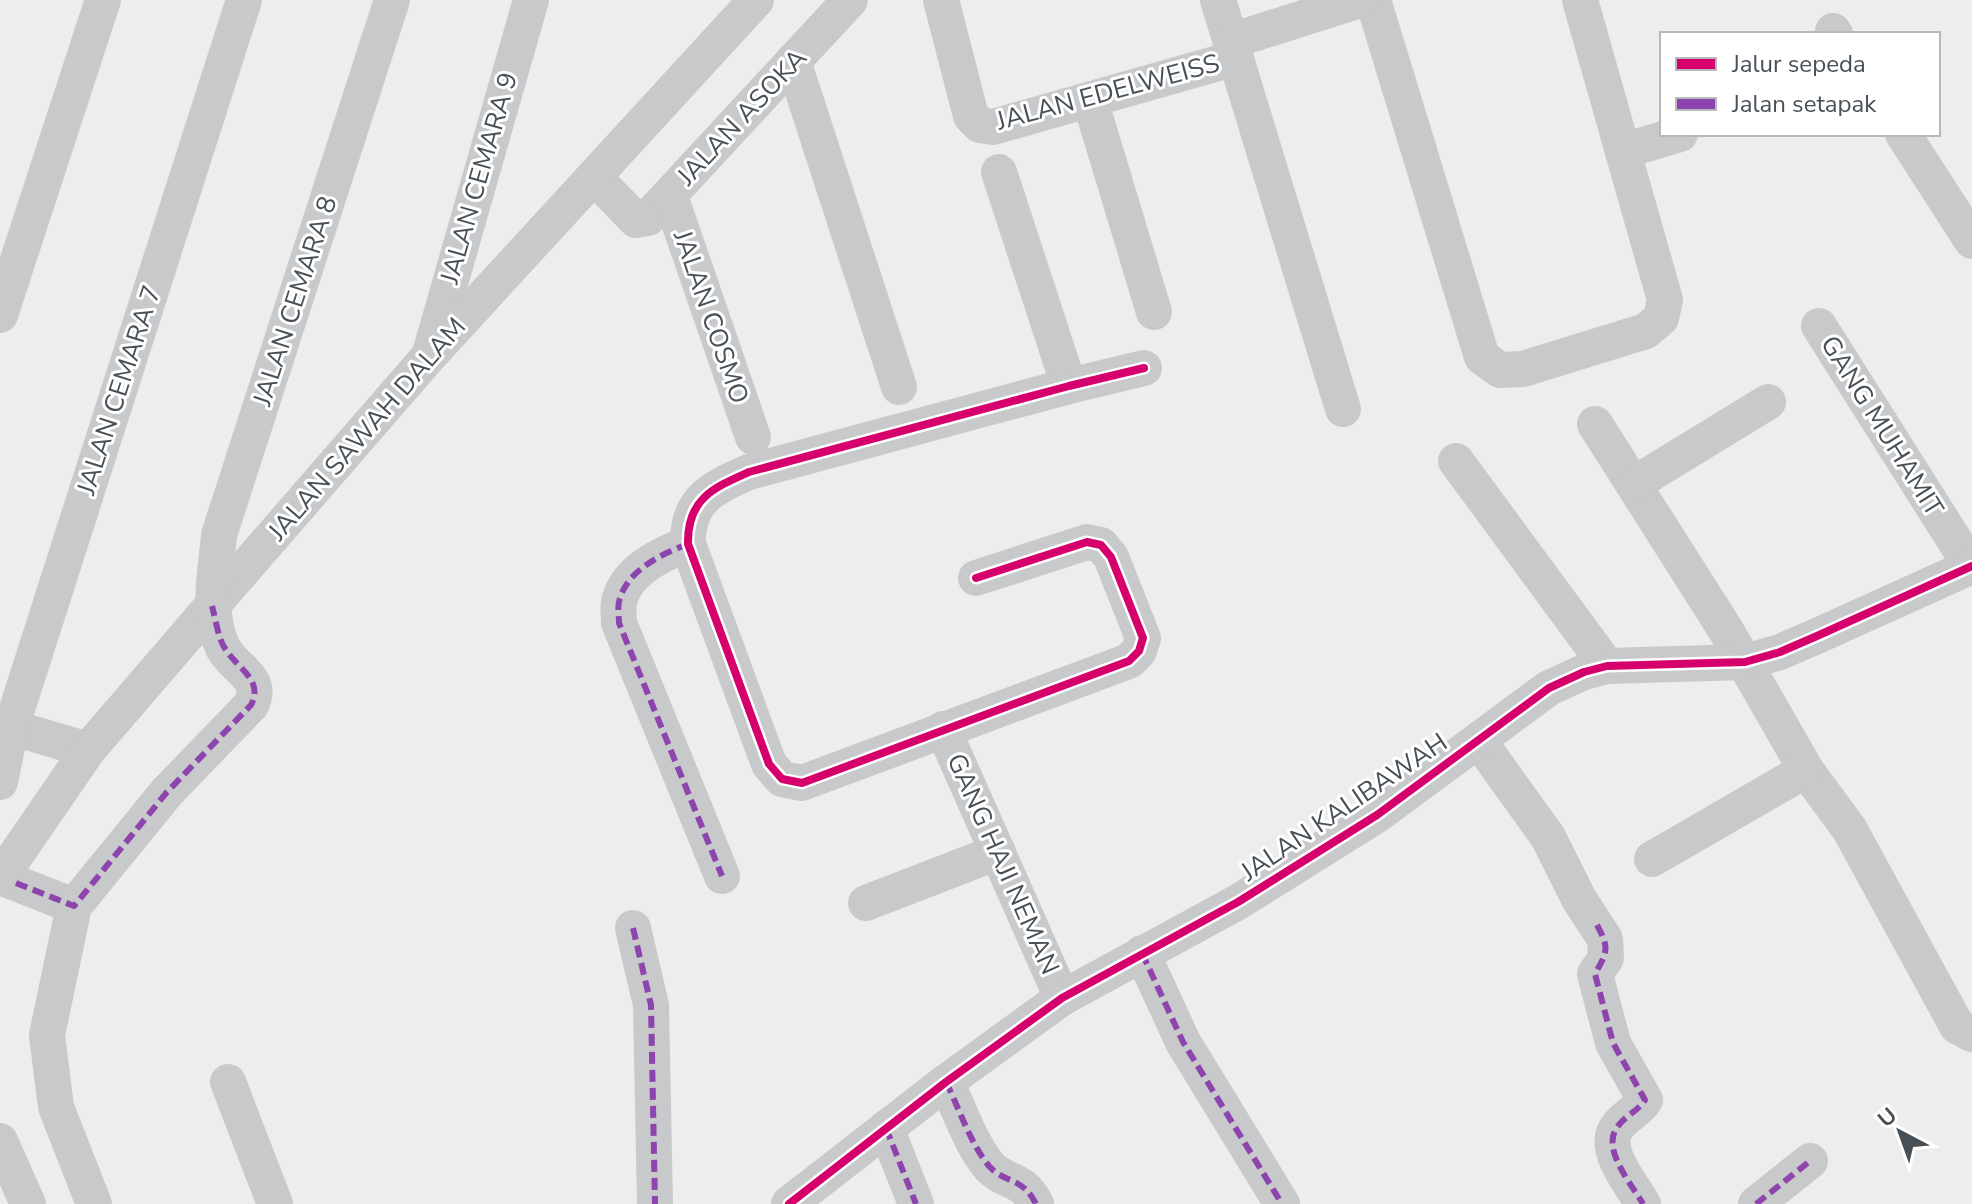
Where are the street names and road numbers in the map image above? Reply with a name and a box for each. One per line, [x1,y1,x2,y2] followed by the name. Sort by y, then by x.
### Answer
[669,41,815,194] street label: JALAN ASOKA
[992,45,1223,139] street label: JALAN EDELWEISS
[432,68,526,289] street label: JALAN CEMARA 9
[244,192,345,411] street label: JALAN CEMARA 8
[665,225,757,408] street label: JALAN COSMO
[68,281,169,500] street label: JALAN CEMARA 7
[260,310,474,549] street label: JALAN SAWAH DALAM
[1812,329,1952,523] street label: GANG MUHAMIT
[1233,725,1454,890] street label: JALAN KALIBAWAH
[939,748,1067,980] street label: GANG HAJI NEMAN

